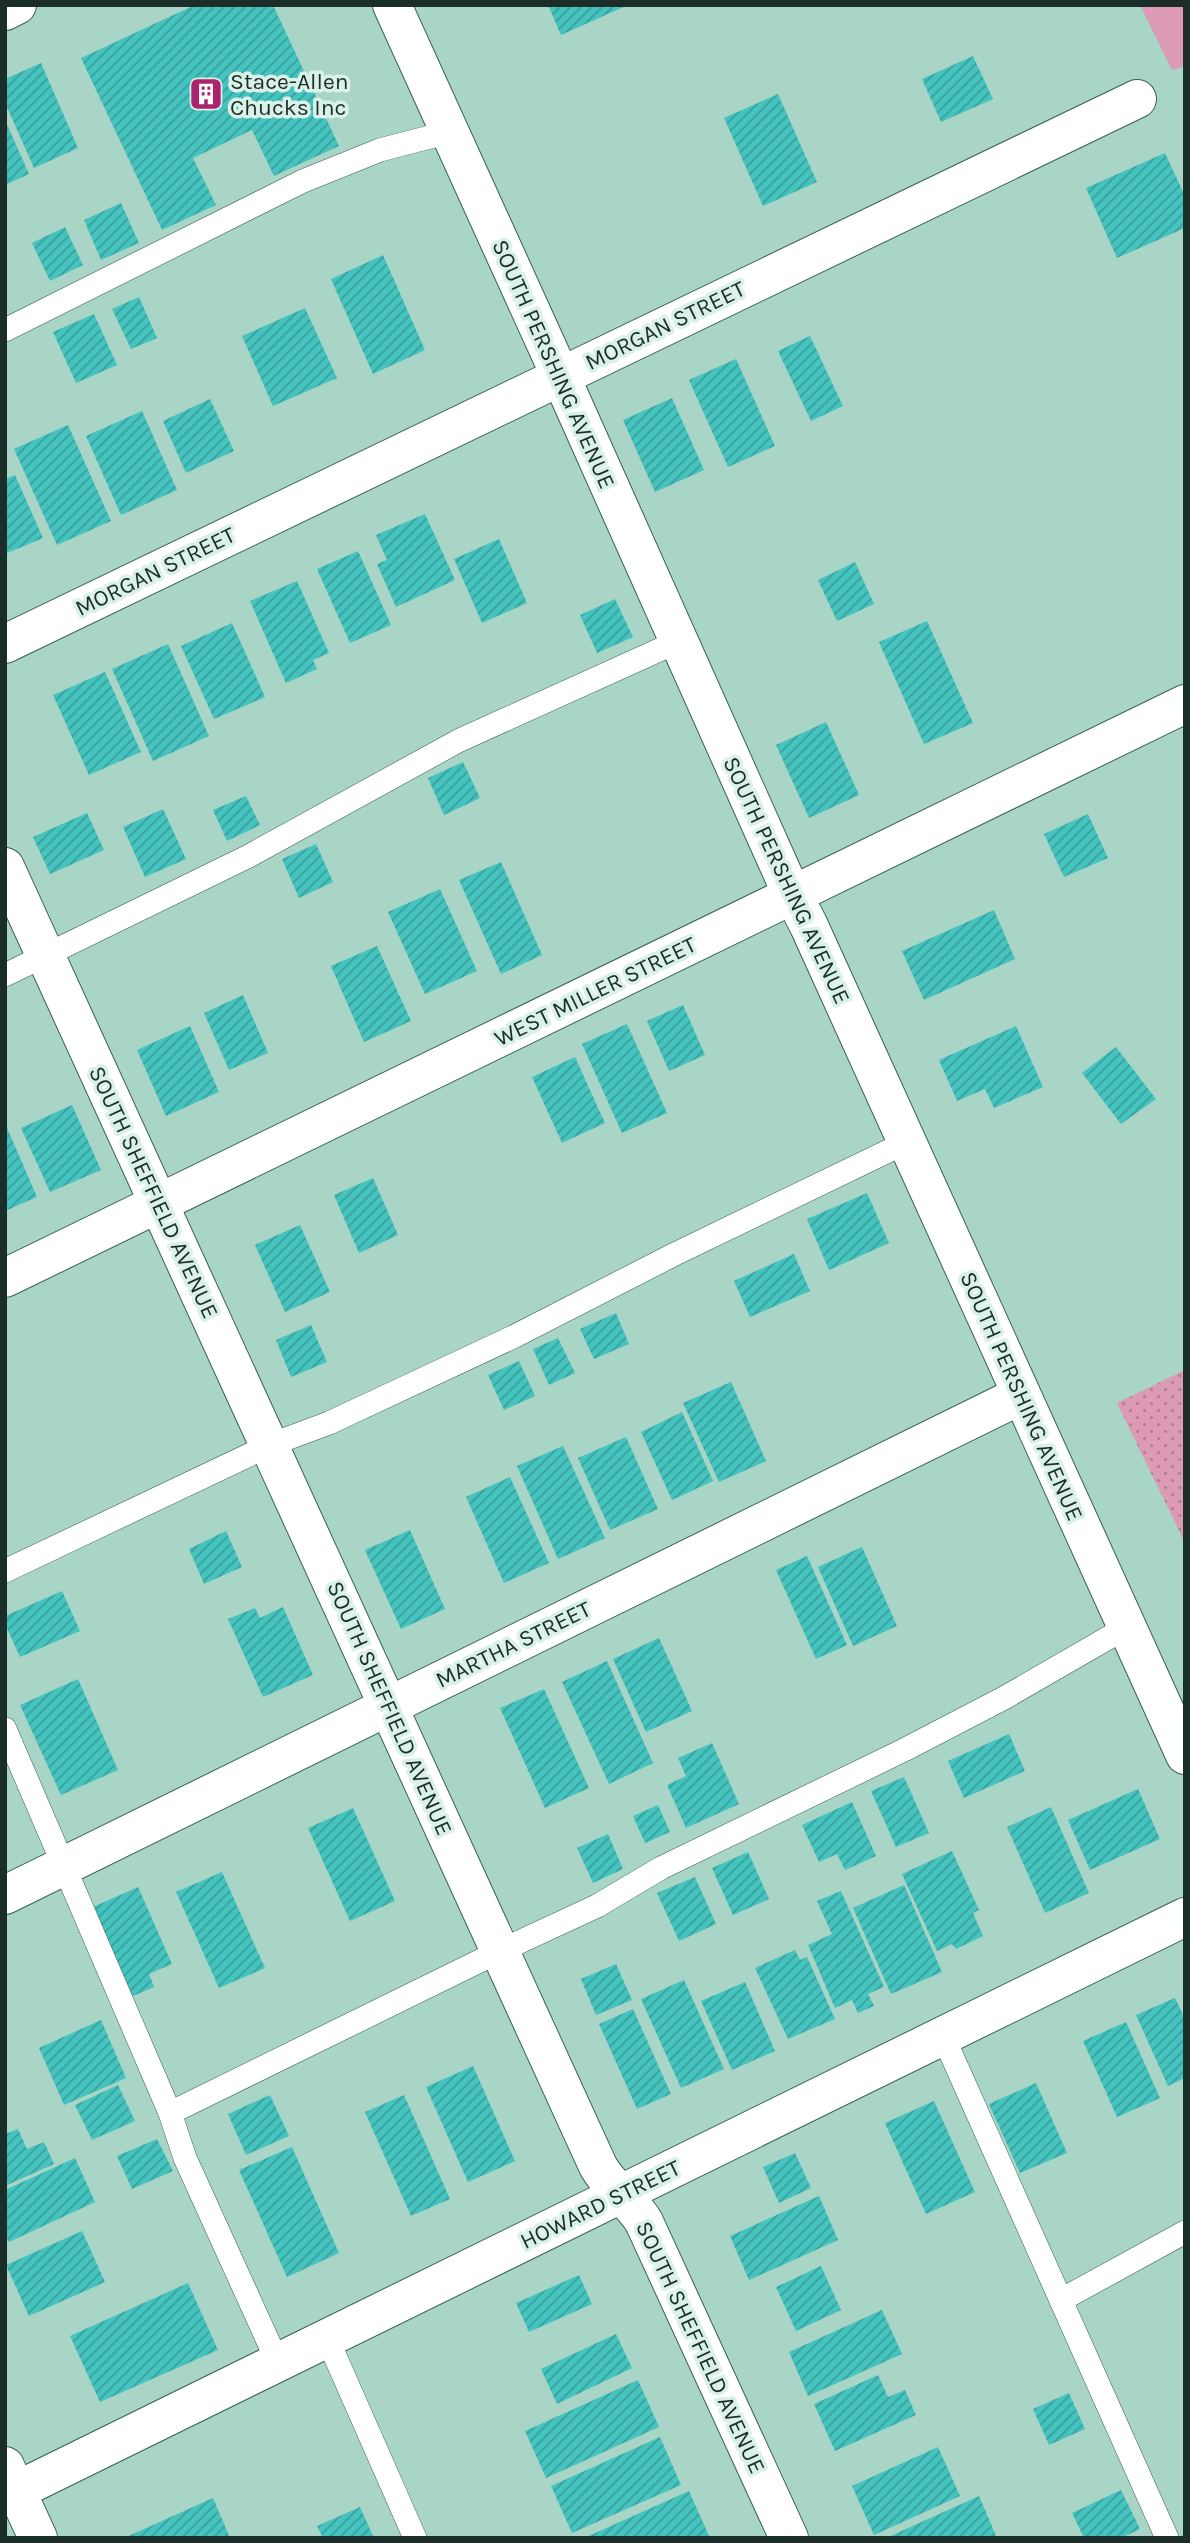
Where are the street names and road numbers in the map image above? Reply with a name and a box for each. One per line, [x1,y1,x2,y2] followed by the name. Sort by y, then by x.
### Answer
[486,236,621,493] street label: SOUTH PERSHING AVENUE
[581,275,750,376] street label: MORGAN STREET
[71,521,240,622] street label: MORGAN STREET
[717,752,856,1008] street label: SOUTH PERSHING AVENUE
[490,931,701,1052] street label: WEST MILLER STREET
[83,1062,224,1323] street label: SOUTH SHEFFIELD AVENUE
[954,1268,1089,1525] street label: SOUTH PERSHING AVENUE
[321,1577,458,1839] street label: SOUTH SHEFFIELD AVENUE
[431,1595,596,1694] street label: MARTHA STREET
[516,2154,685,2255] street label: HOWARD STREET
[630,2217,771,2478] street label: SOUTH SHEFFIELD AVENUE

